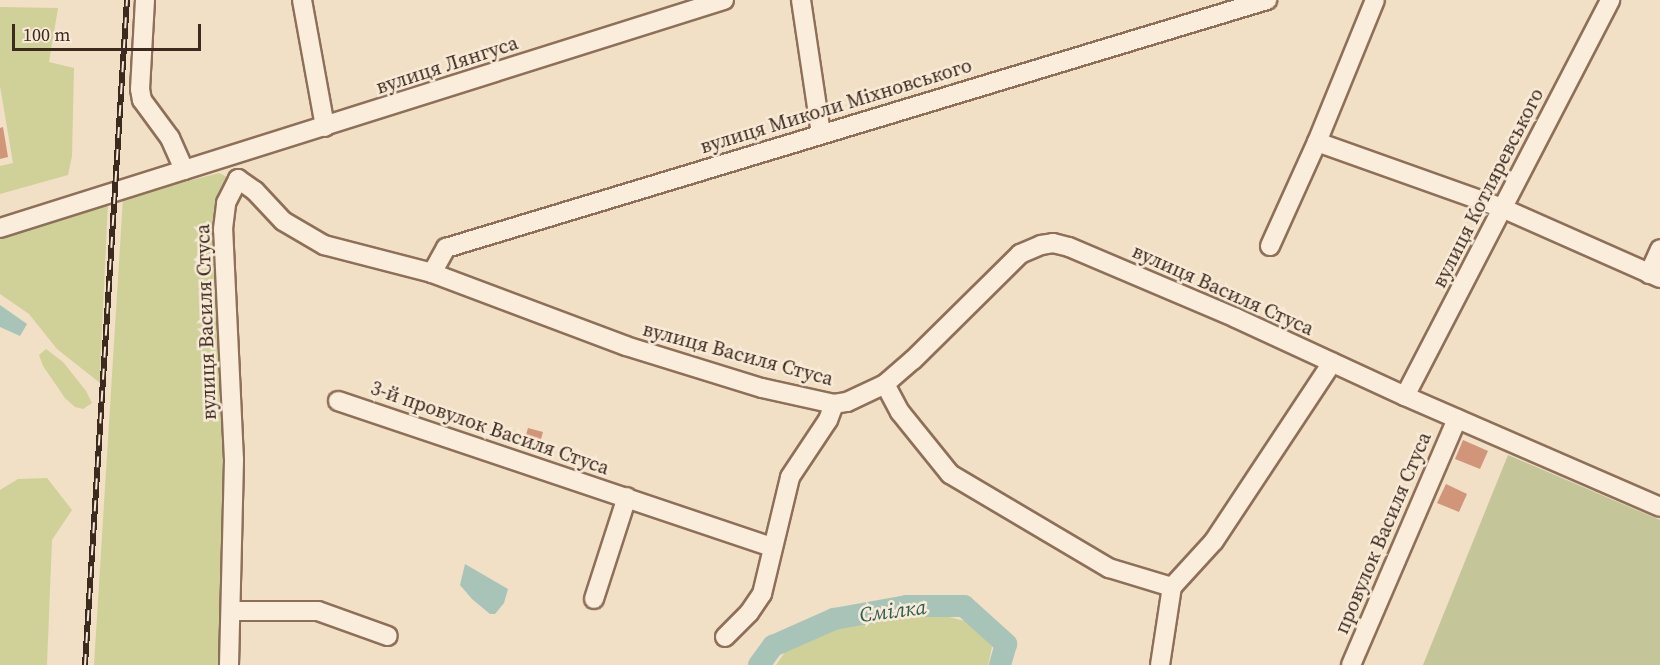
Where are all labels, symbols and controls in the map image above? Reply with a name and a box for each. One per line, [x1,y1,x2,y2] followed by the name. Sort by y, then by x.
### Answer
[15,12,204,50] scale bar
[23,22,70,47] text: 100 m
[373,31,521,99] street label: вулиця Лянгуса
[697,53,975,159] street label: вулиця Миколи Міхновського
[1427,84,1549,292] street label: вулиця Котляревського
[191,224,221,420] street label: вулиця Василя Стуса
[1129,239,1317,341] street label: вулиця Василя Стуса
[640,317,836,391] street label: вулиця Василя Стуса
[368,376,612,480] street label: 3-й провулок Василя Стуса
[1330,428,1436,638] street label: провулок Василя Стуса
[858,594,928,628] water label: Смілка

